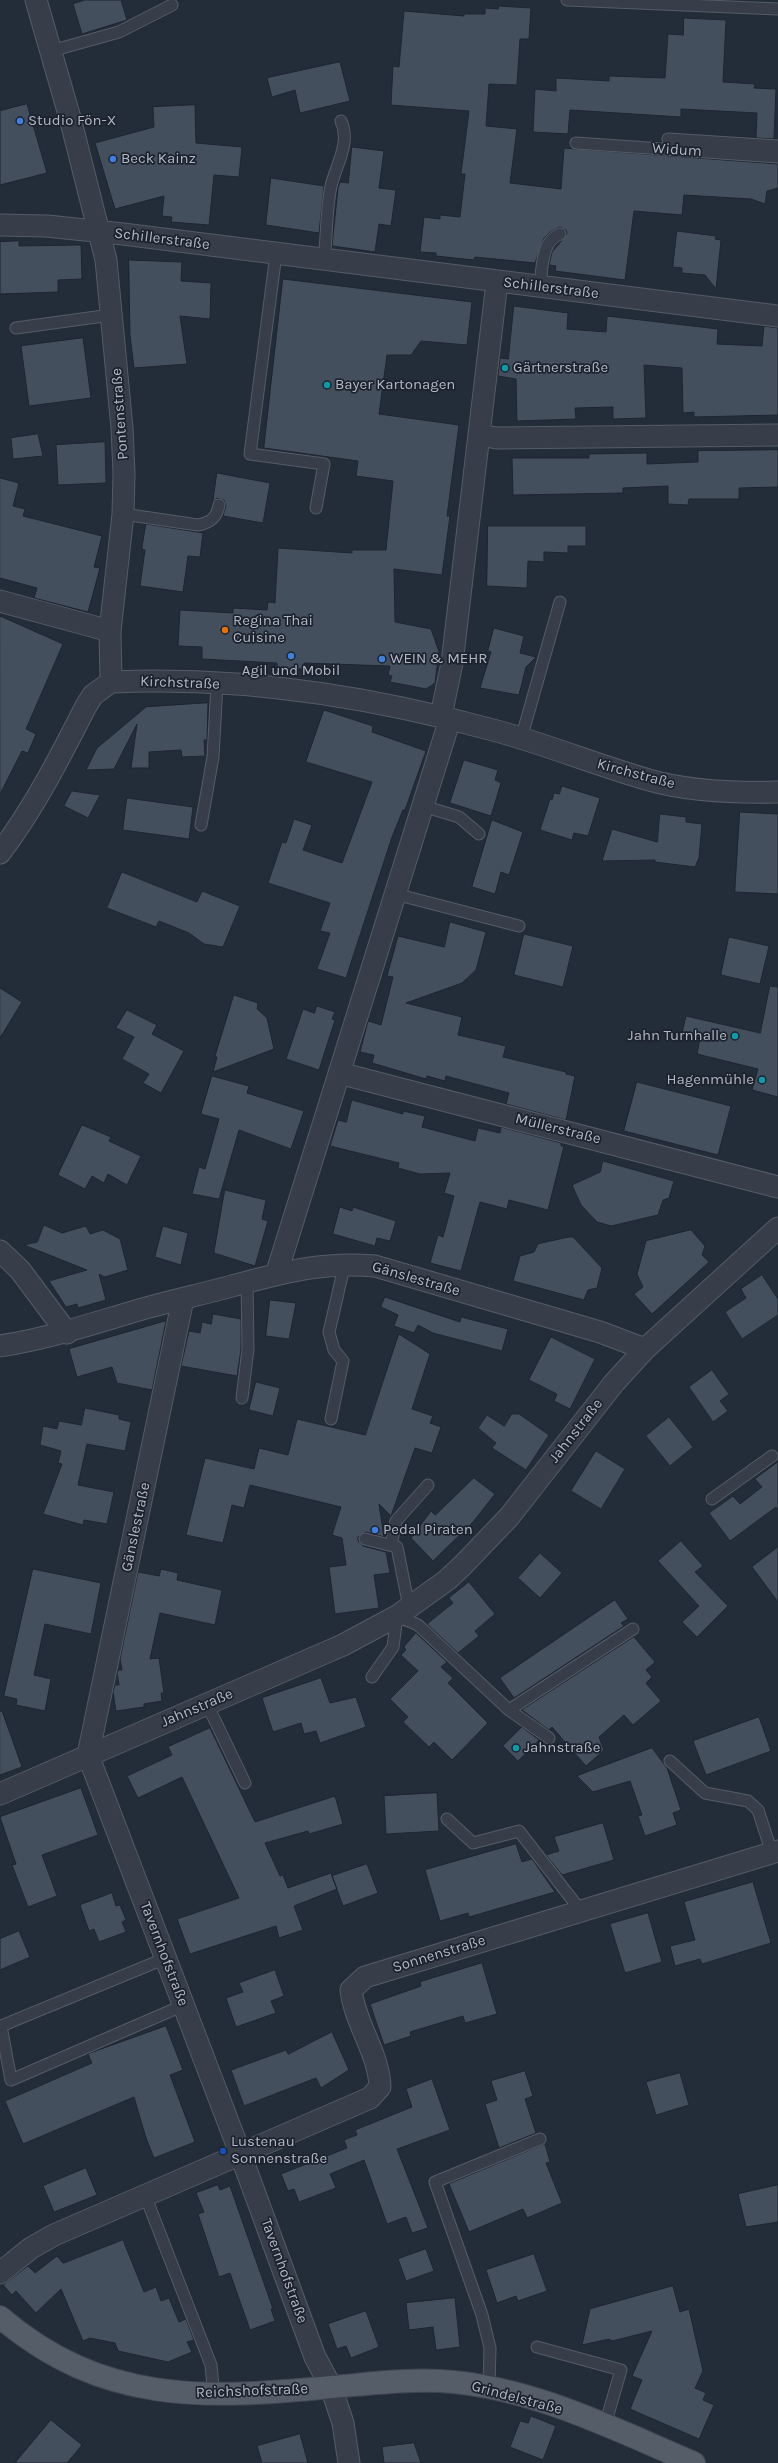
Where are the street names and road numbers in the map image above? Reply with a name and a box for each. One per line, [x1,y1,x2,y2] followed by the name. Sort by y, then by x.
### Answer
[651,139,703,161] street label: Widum
[113,224,211,254] street label: Schillerstraße
[502,273,600,303] street label: Schillerstraße
[108,367,132,461] street label: Pontenstraße
[140,673,220,693] street label: Kirchstraße
[595,755,677,793] street label: Kirchstraße
[513,1110,603,1148] street label: Müllerstraße
[370,1258,462,1300] street label: Gänslestraße
[545,1395,607,1467] street label: Jahnstraße
[118,1481,154,1573] street label: Gänslestraße
[158,1685,236,1731] street label: Jahnstraße
[136,1899,192,2009] street label: Tavernhofstraße
[390,1931,488,1977] street label: Sonnenstraße
[257,2216,311,2326] street label: Tavernhofstraße
[470,2377,564,2419] street label: Grindelstraße
[196,2380,308,2402] street label: Reichshofstraße

